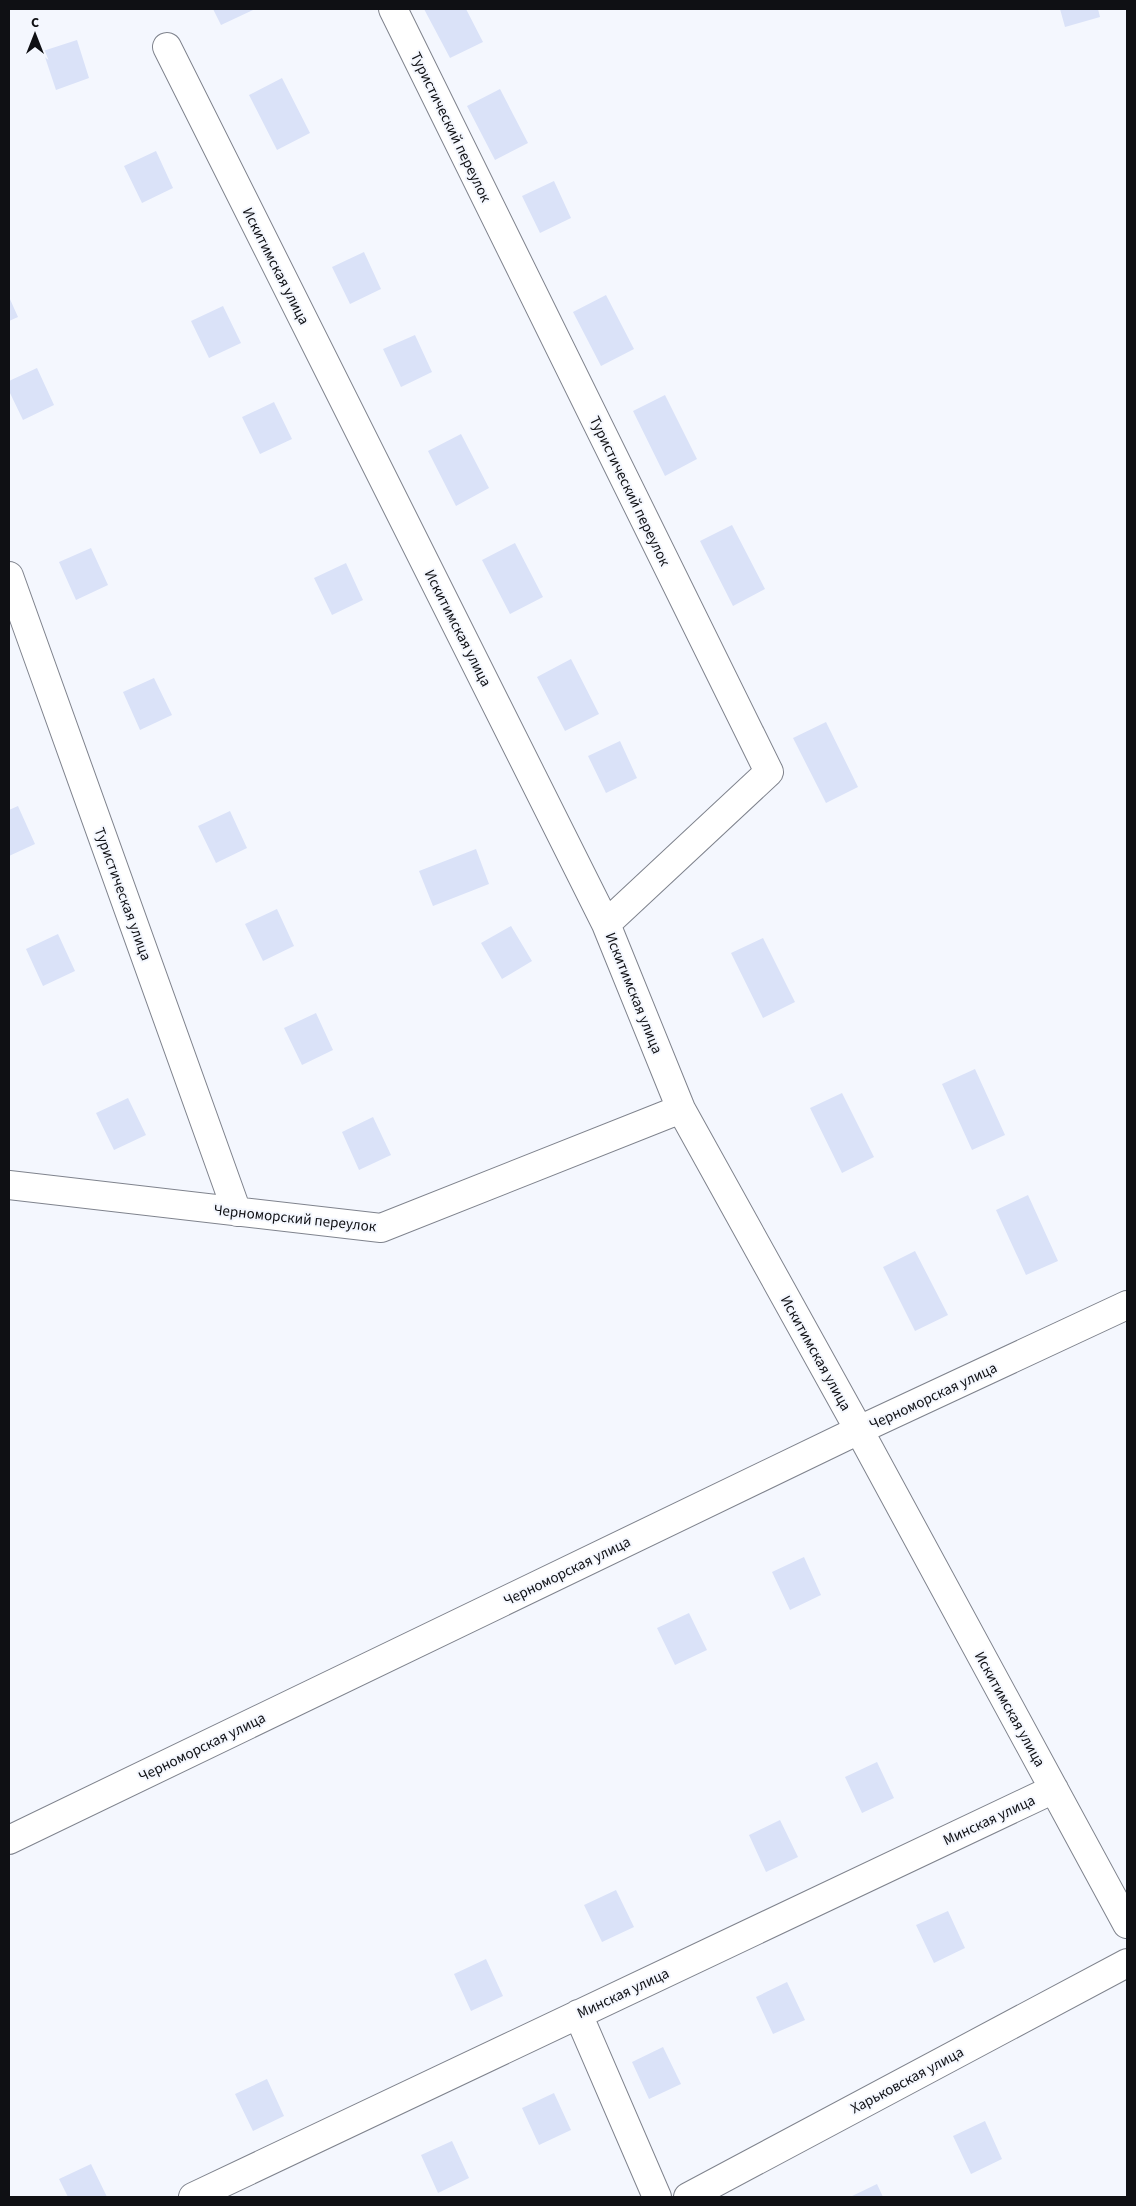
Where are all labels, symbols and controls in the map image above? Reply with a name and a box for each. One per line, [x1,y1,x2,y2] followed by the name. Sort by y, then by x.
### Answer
[10,10,60,60] north arrow
[31,13,39,33] text: С
[405,49,496,206] street label: Туристический переулок
[237,204,314,329] street label: Искитимская улица
[584,413,675,570] street label: Туристический переулок
[419,566,496,691] street label: Искитимская улица
[89,825,156,964] street label: Туристическая улица
[600,929,667,1057] street label: Искитимская улица
[213,1200,378,1238] street label: Черноморский переулок
[775,1292,856,1415] street label: Искитимская улица
[866,1358,1001,1435] street label: Черноморская улица
[500,1532,634,1611] street label: Черноморская улица
[969,1648,1050,1771] street label: Искитимская улица
[135,1708,269,1787] street label: Черноморская улица
[940,1790,1039,1851] street label: Минская улица
[574,1963,673,2024] street label: Минская улица
[847,2042,968,2119] street label: Харьковская улица

